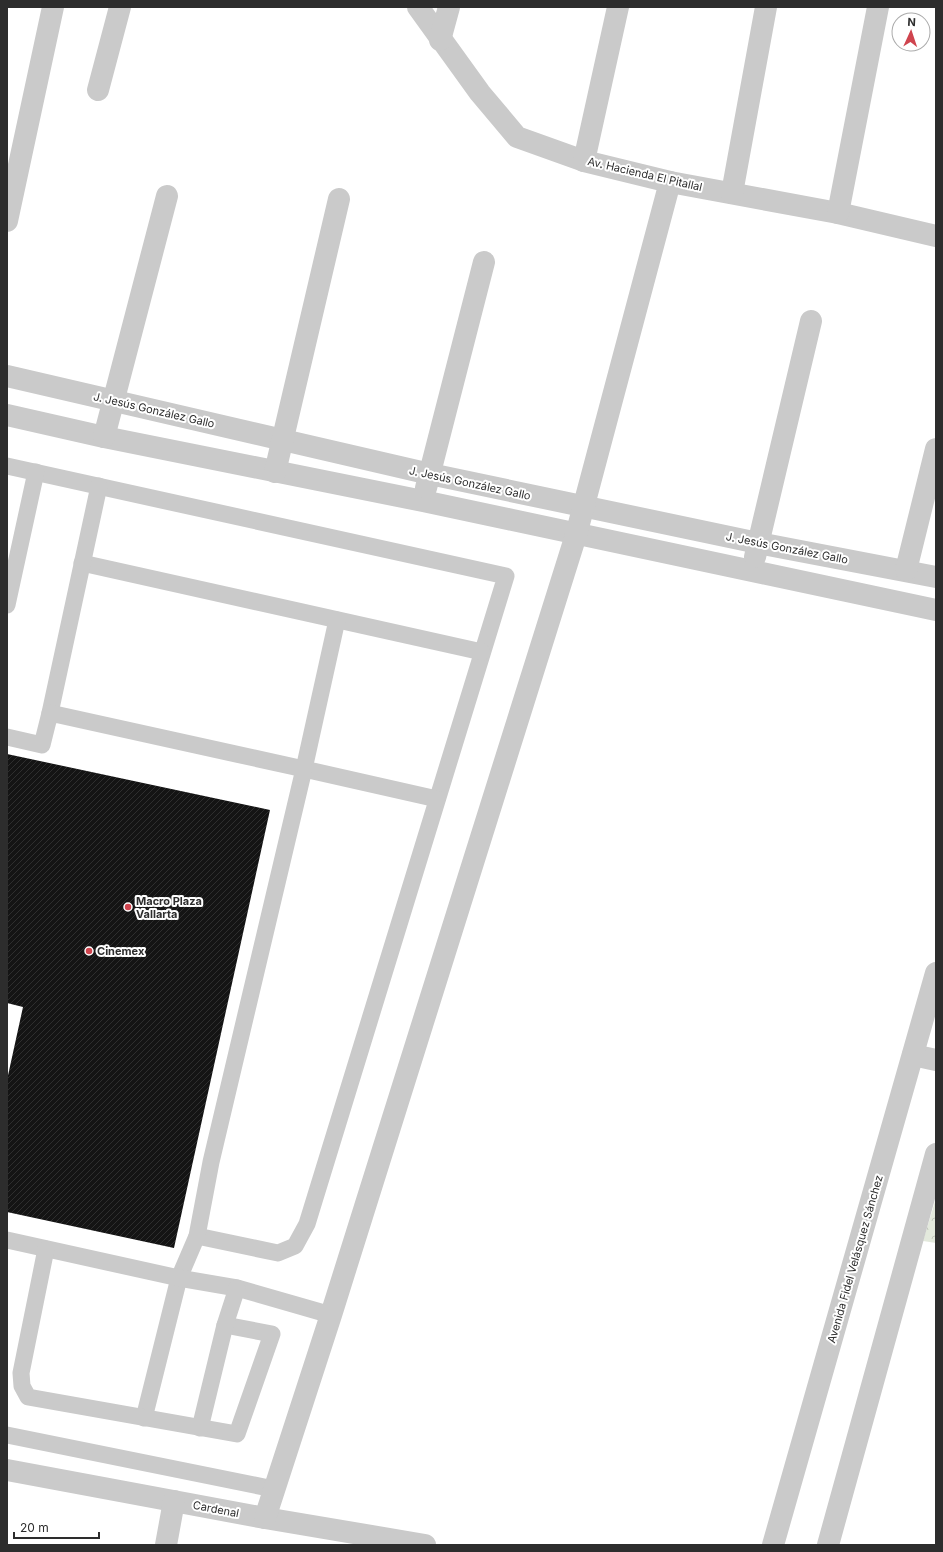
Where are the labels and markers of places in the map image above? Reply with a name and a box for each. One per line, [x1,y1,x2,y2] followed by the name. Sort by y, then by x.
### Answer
[136,894,202,921] place label: Macro Plaza Vallarta
[123,902,133,912] marker: Macro Plaza Vallarta
[97,944,145,958] place label: Cinemex
[84,946,94,956] marker: Cinemex

